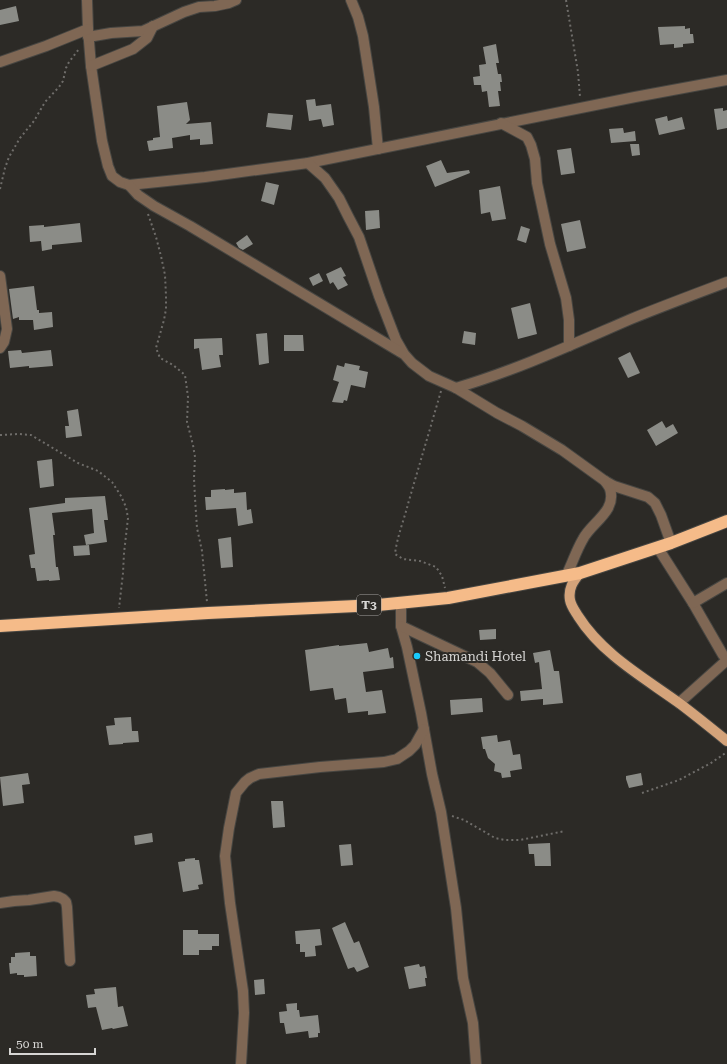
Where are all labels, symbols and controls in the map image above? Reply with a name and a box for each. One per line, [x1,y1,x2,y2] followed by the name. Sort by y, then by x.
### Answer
[357,595,381,615] road number: T3
[425,649,526,664] place label: Shamandi Hotel
[412,651,422,661] marker: Shamandi Hotel
[10,1030,95,1056] scale bar
[16,1037,43,1051] text: 50 m

